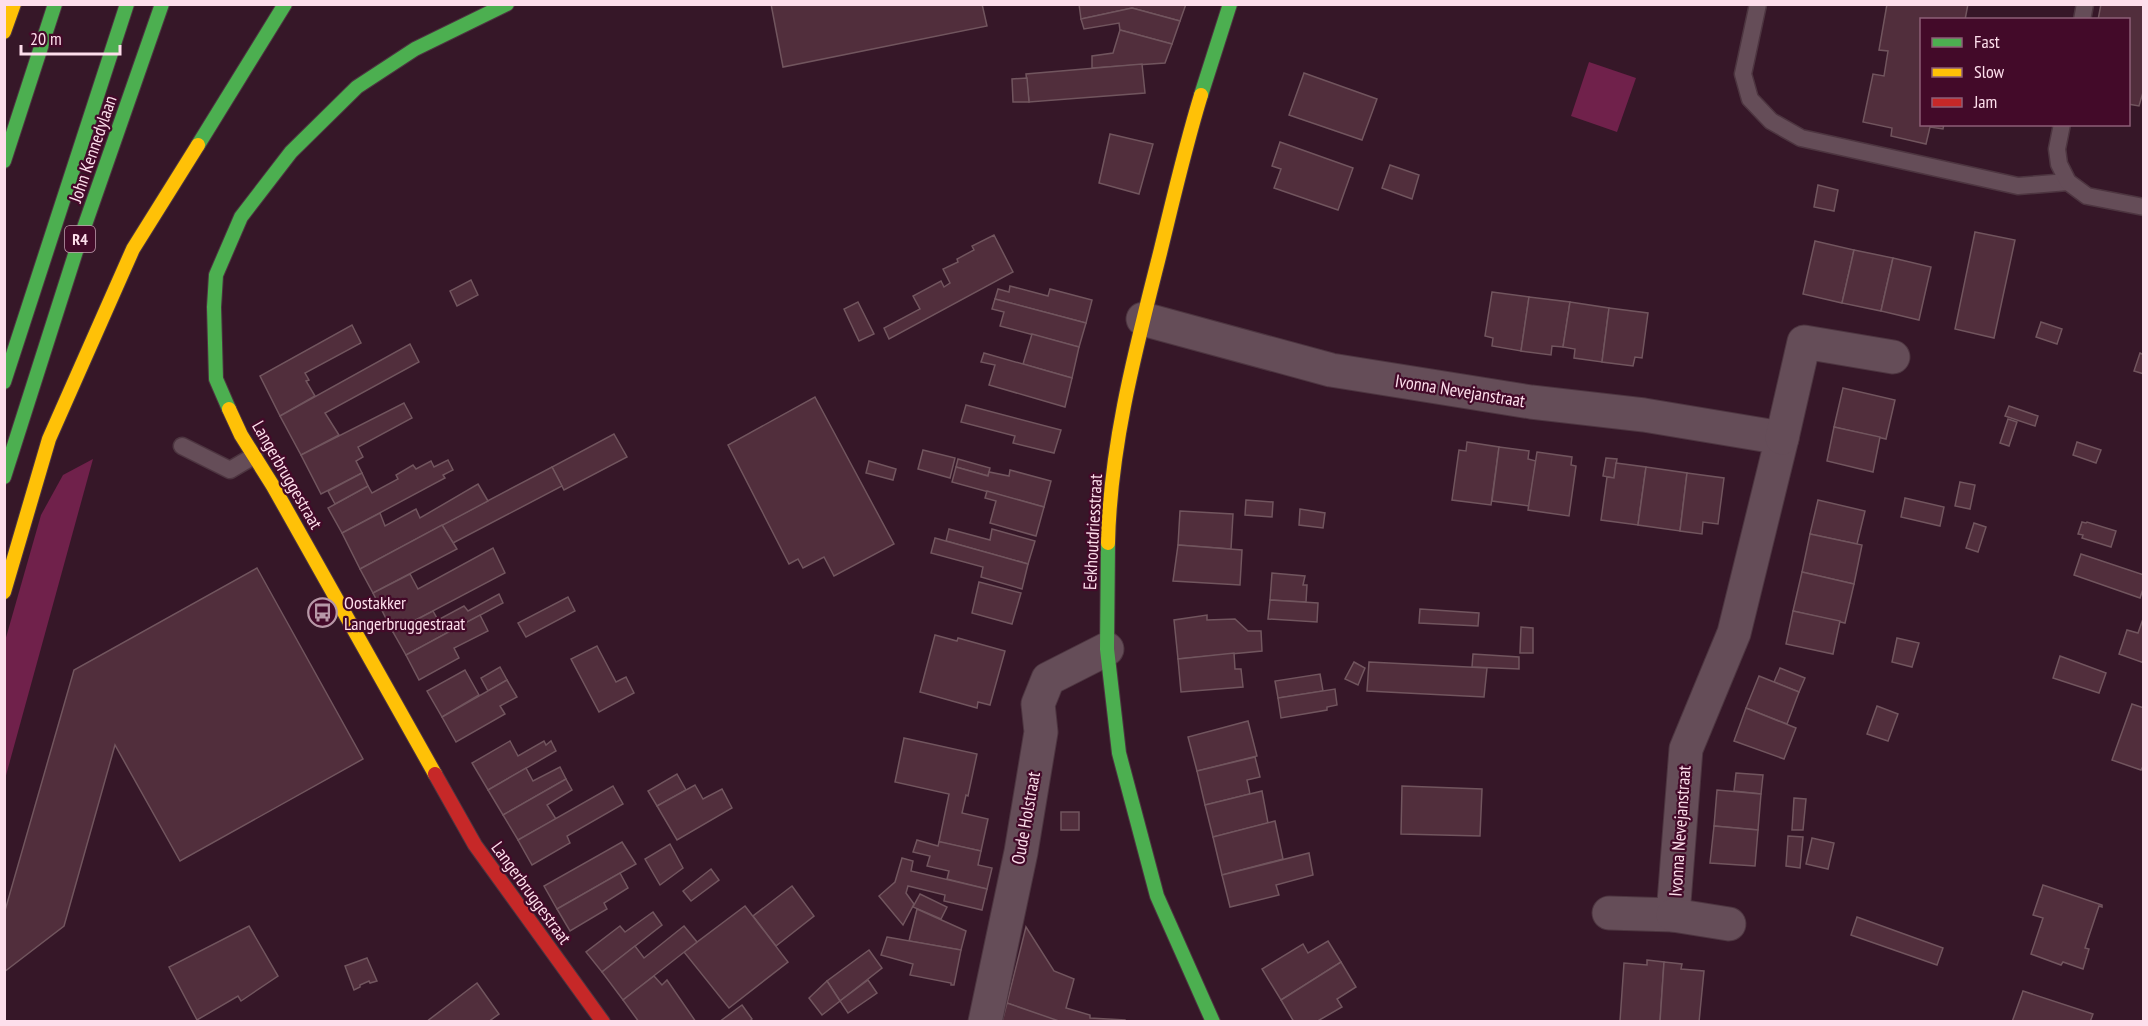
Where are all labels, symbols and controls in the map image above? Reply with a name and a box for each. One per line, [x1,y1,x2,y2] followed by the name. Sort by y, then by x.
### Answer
[21,18,120,56] scale bar
[1920,18,2130,126] legend
[30,27,62,50] text: 20 m
[1974,30,2000,53] text: Fast
[1974,60,2005,83] text: Slow
[1973,90,1997,113] text: Jam
[63,92,122,206] street label: John Kennedylaan
[65,226,95,252] road number: R4
[1393,369,1527,412] street label: Ivonna Nevejanstraat
[247,416,328,533] street label: Langerbruggestraat
[1078,473,1107,591] street label: Eekhoutdriesstraat
[344,591,465,635] place label: Oostakker Langerbruggestraat
[307,597,339,629] bus stop icon: Oostakker Langerbruggestraat
[1663,765,1696,897] street label: Ivonna Nevejanstraat
[1006,770,1045,866] street label: Oude Holstraat
[486,837,576,949] street label: Langerbruggestraat

